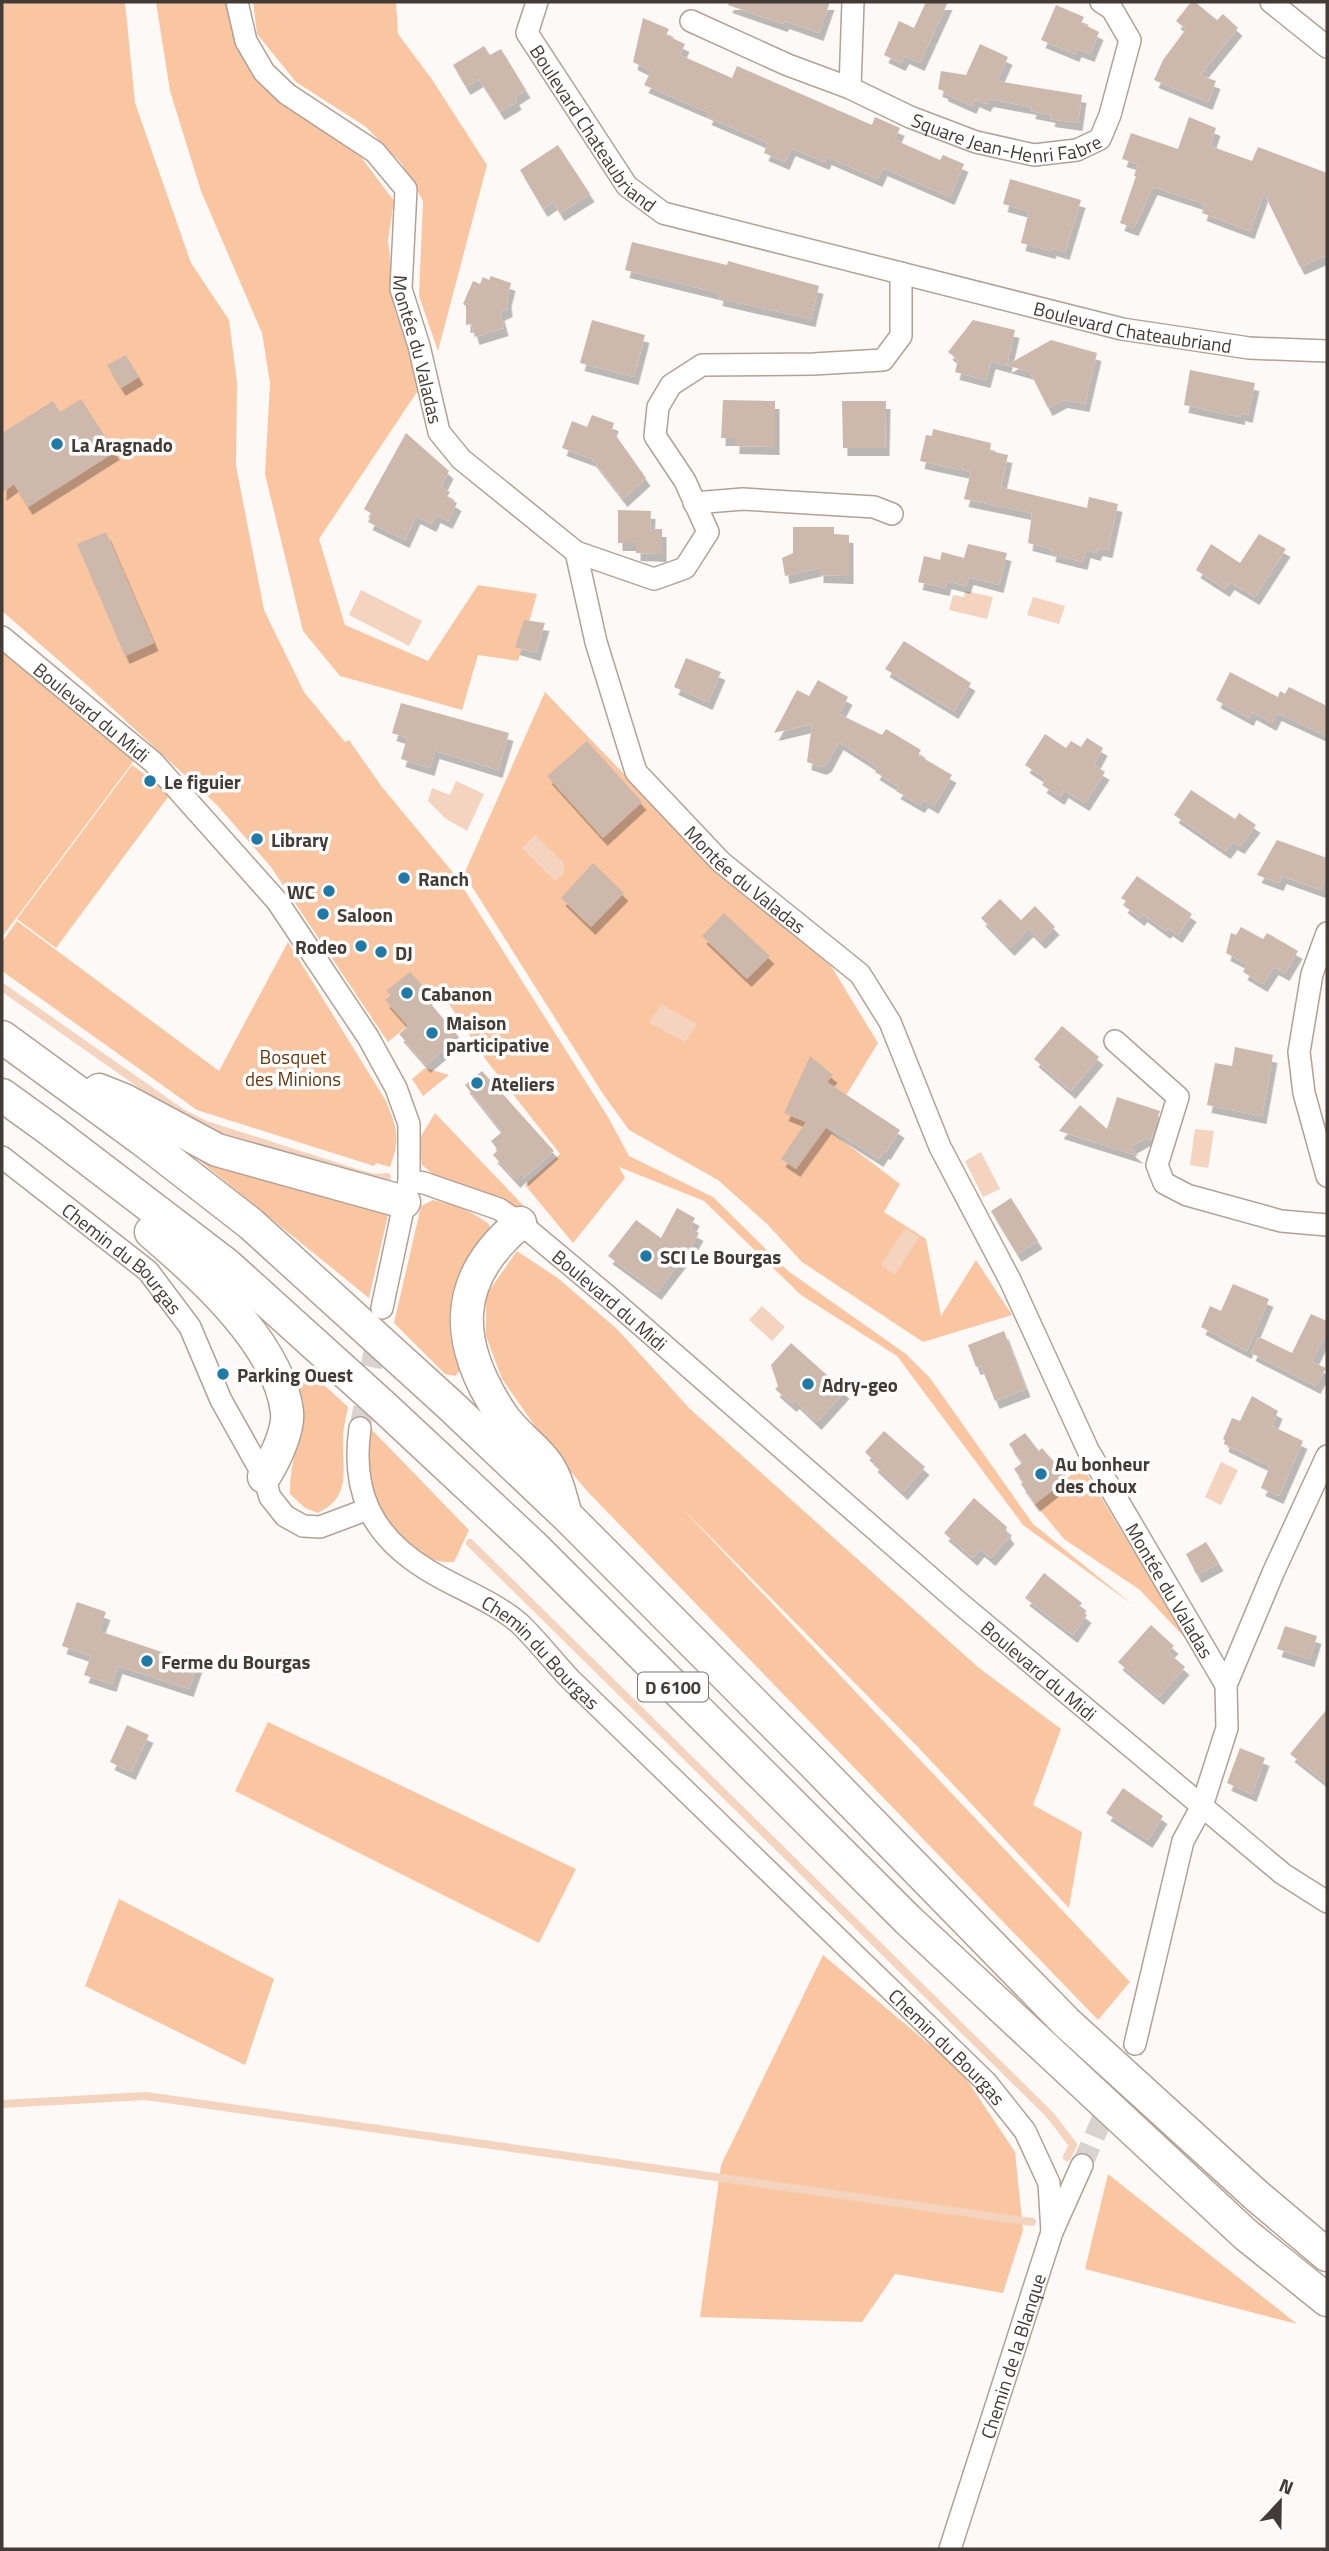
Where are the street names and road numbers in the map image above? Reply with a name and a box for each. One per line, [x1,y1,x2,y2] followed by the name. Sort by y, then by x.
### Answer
[523,38,663,218] street label: Boulevard Chateaubriand
[908,104,1106,170] street label: Square Jean-Henri Fabre
[386,274,451,427] street label: Montée du Valadas
[1031,293,1234,360] street label: Boulevard Chateaubriand
[28,655,157,769] street label: Boulevard du Midi
[678,818,813,940] street label: Montée du Valadas
[56,1195,190,1320] street label: Chemin du Bourgas
[546,1242,674,1357] street label: Boulevard du Midi
[1119,1517,1222,1664] street label: Montée du Valadas
[477,1587,607,1716] street label: Chemin du Bourgas
[975,1613,1104,1727] street label: Boulevard du Midi
[638,1672,708,1702] road number: D 6100
[883,1981,1013,2111] street label: Chemin du Bourgas
[972,2269,1052,2442] street label: Chemin de la Blanque

